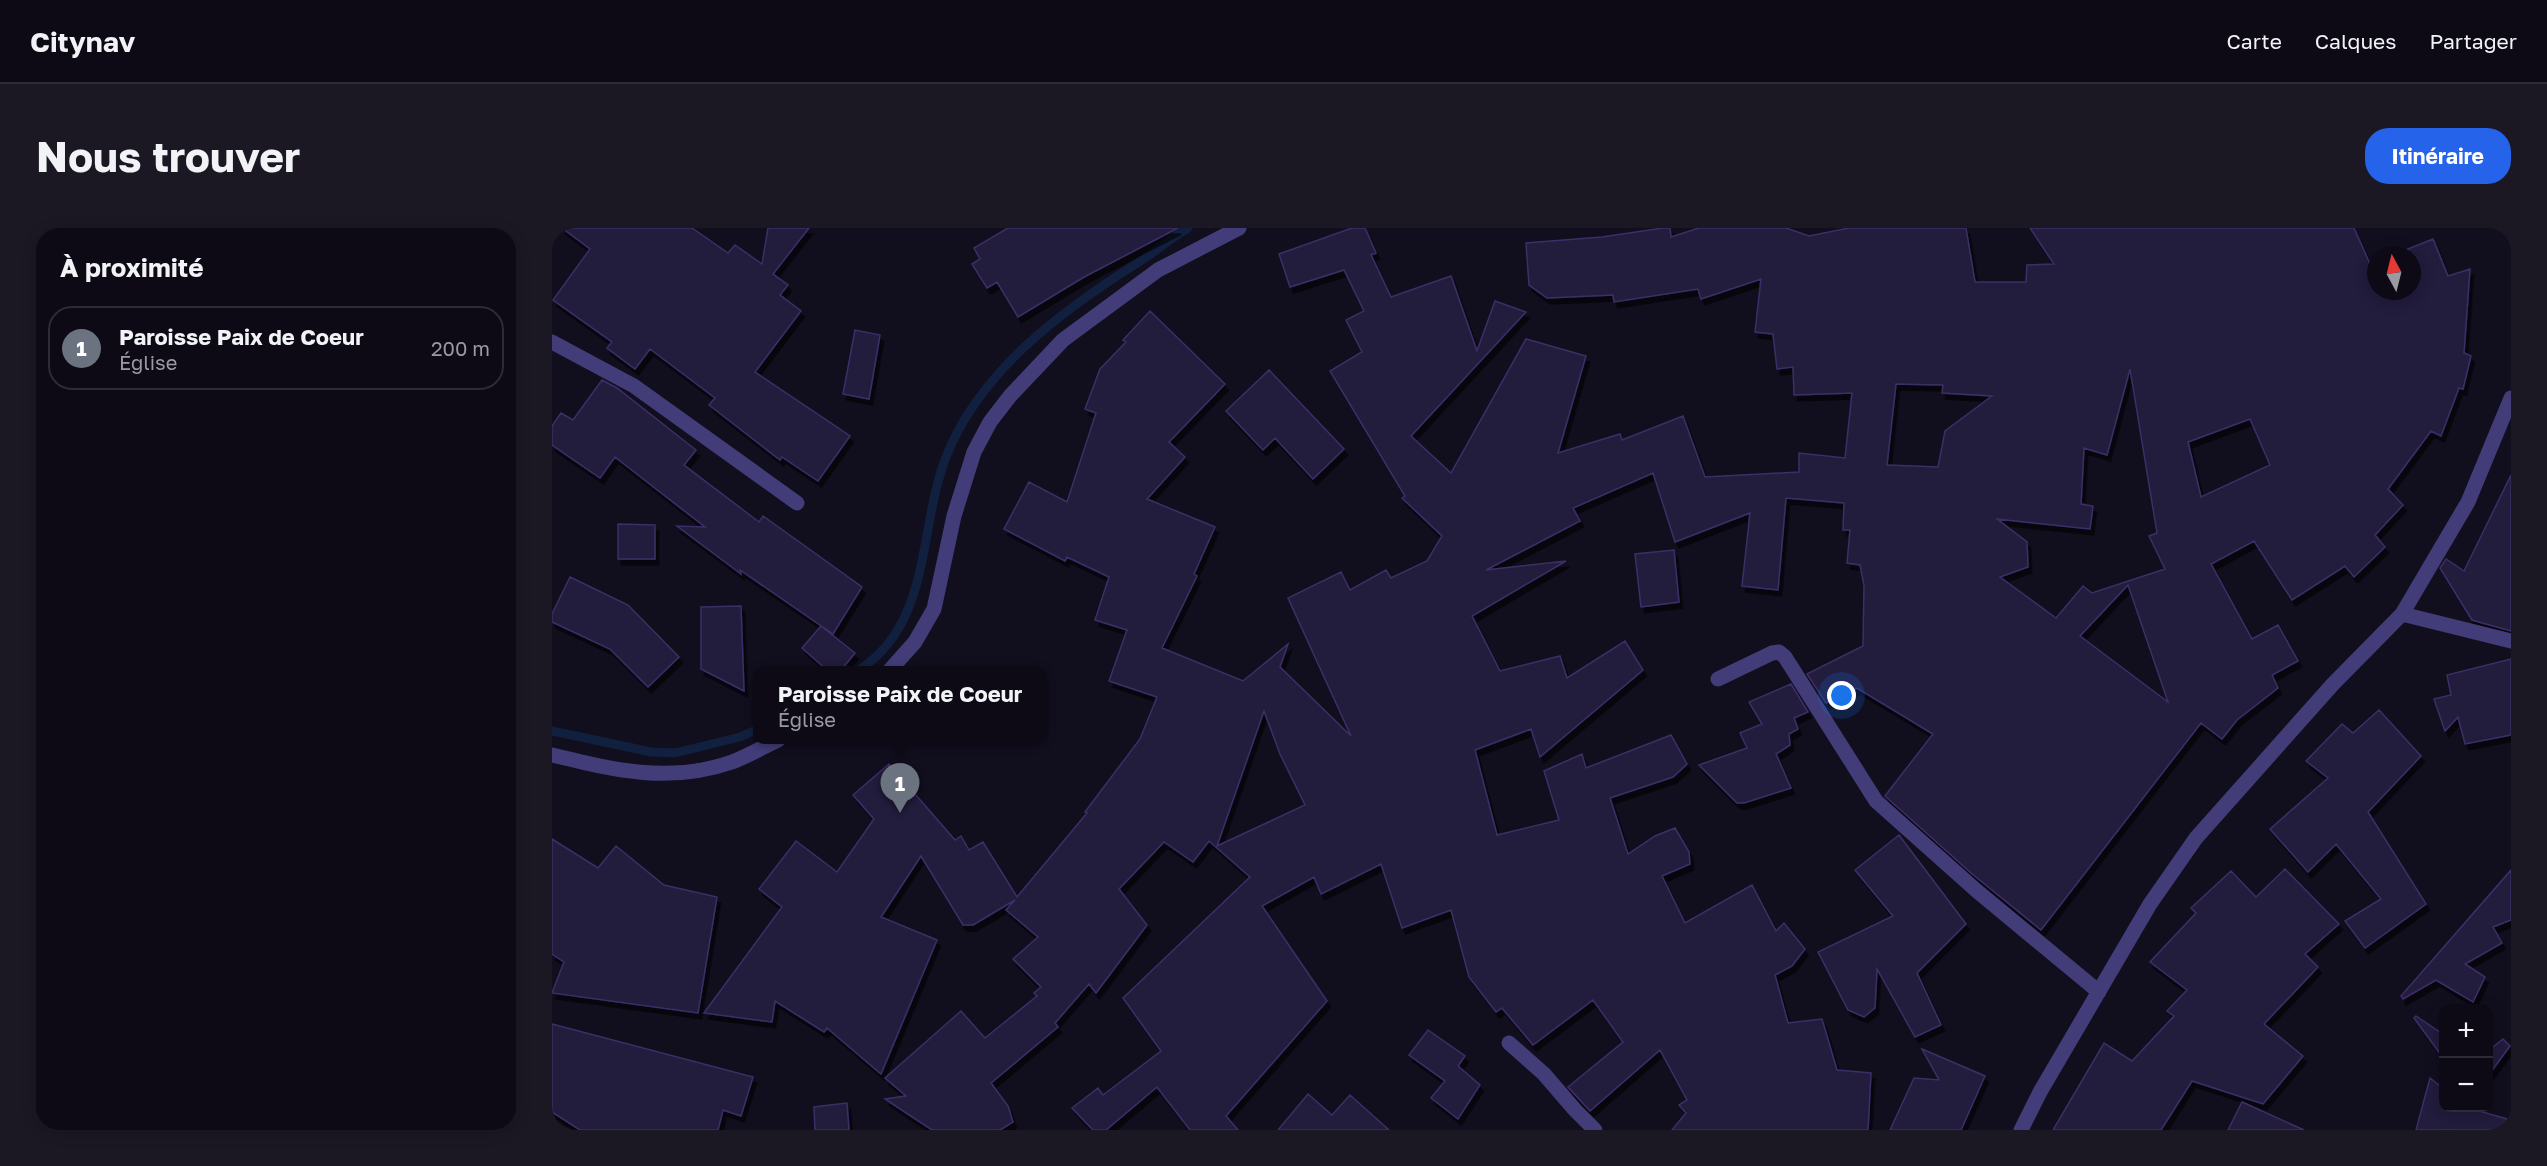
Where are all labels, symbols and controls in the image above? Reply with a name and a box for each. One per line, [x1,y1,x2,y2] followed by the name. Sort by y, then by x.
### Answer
[30,25,135,58] text: Citynav
[2226,28,2282,54] text: Carte
[2315,28,2396,54] text: Calques
[2429,28,2517,54] text: Partager
[2365,128,2511,184] button: Itinéraire
[36,131,300,181] text: Nous trouver
[2367,246,2421,300] north arrow
[60,252,204,283] text: À proximité
[119,323,364,350] text: Paroisse Paix de Coeur
[76,336,87,360] text: 1
[431,336,490,360] text: 200 m
[119,350,177,374] text: Église
[753,666,1047,744] popup
[778,680,1022,707] text: Paroisse Paix de Coeur
[1827,681,1856,710] your location
[778,707,836,731] text: Église
[880,764,920,813] pin: 1
[2439,1004,2493,1112] map controls
[2439,1004,2493,1058] button: +
[2439,1058,2493,1112] button: −

